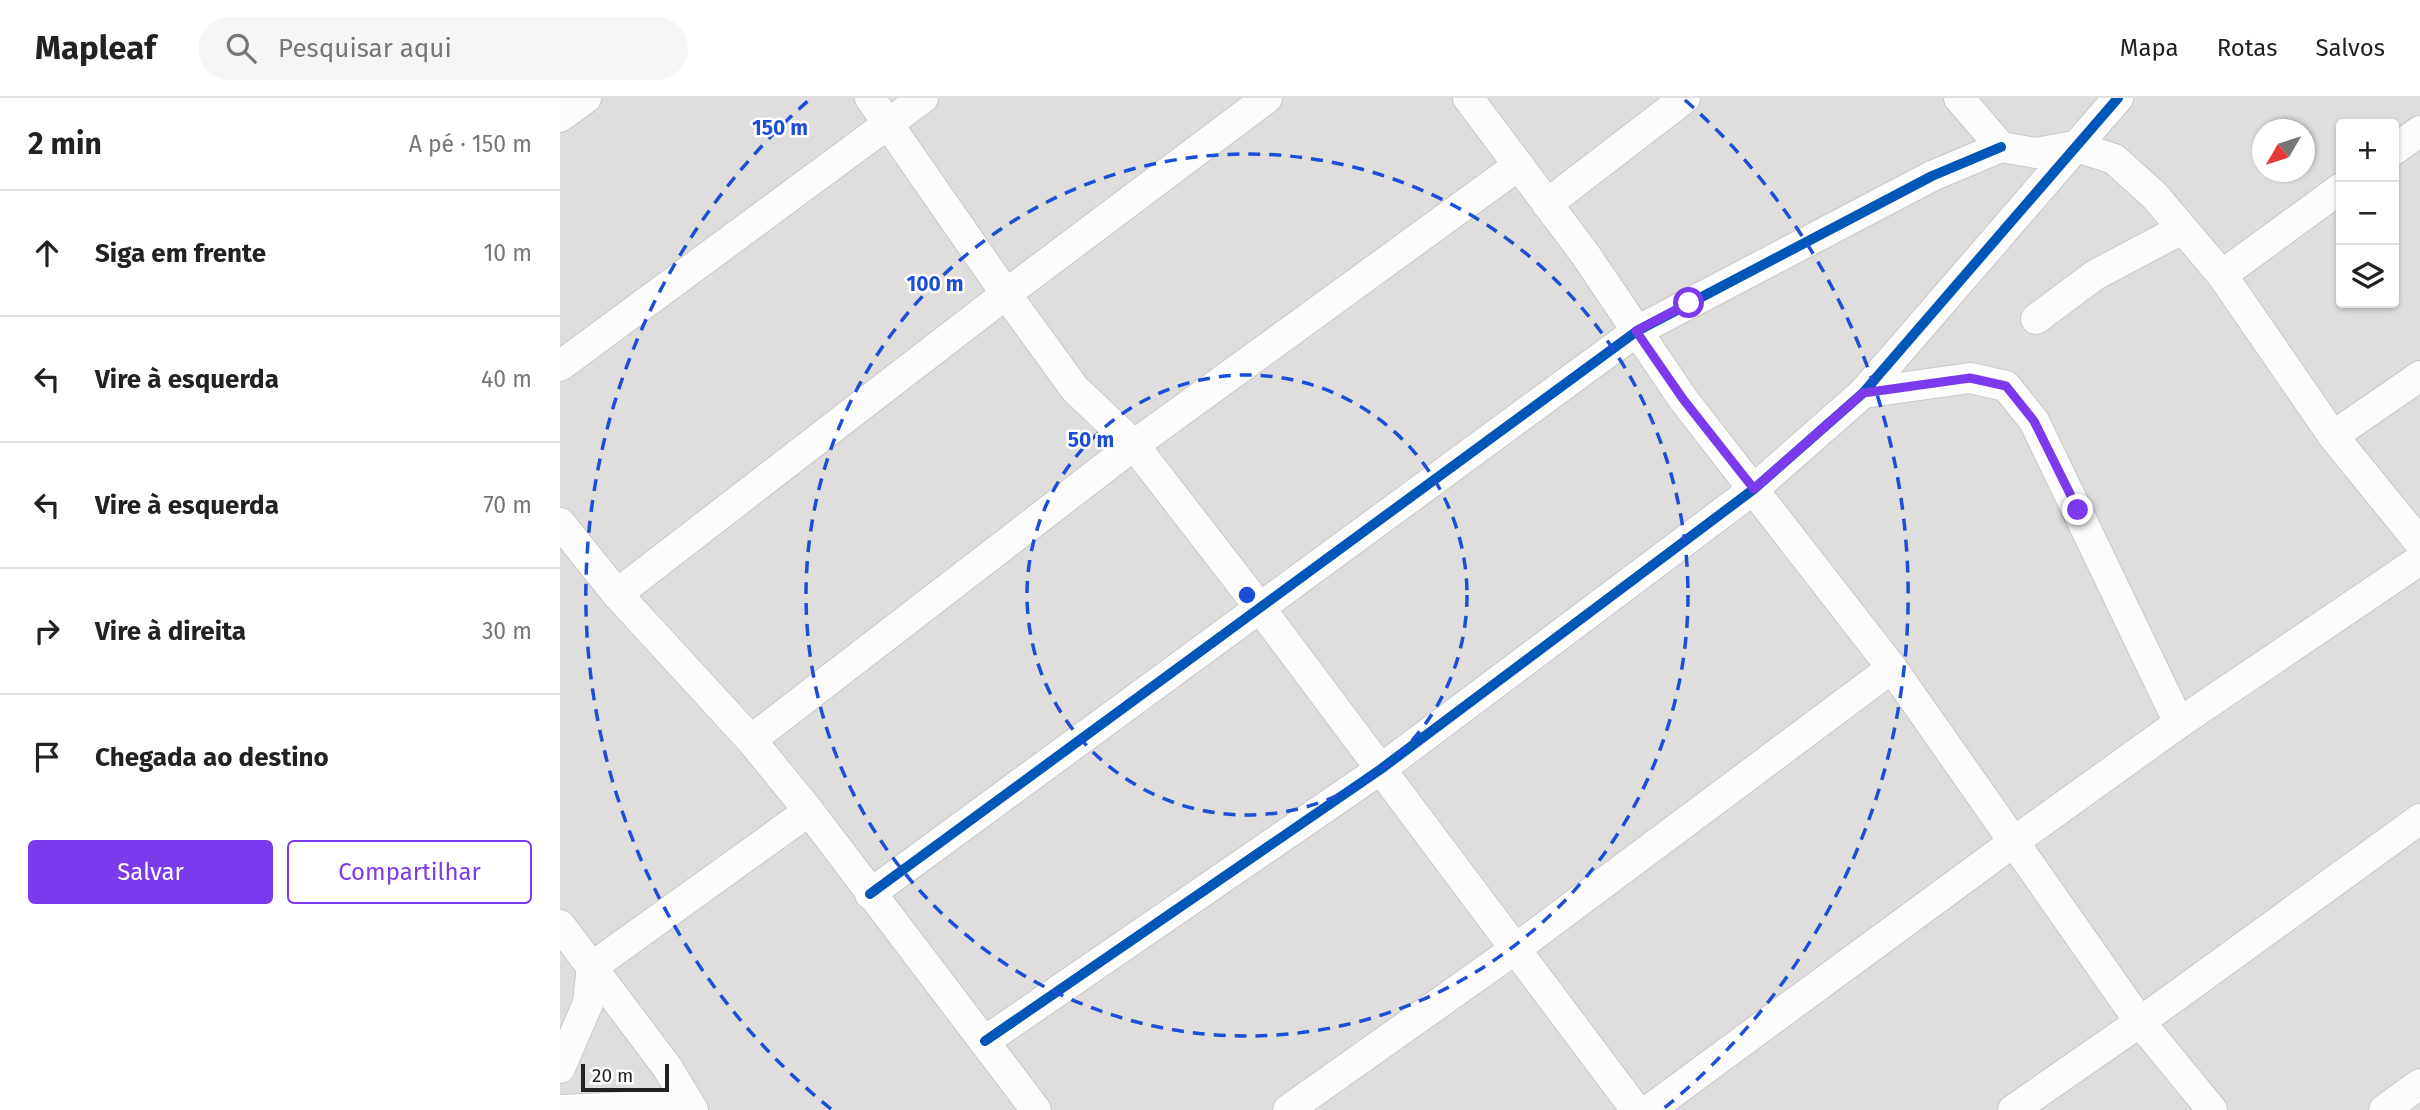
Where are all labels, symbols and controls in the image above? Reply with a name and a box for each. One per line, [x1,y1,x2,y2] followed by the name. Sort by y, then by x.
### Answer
[198,17,688,80] search box
[35,28,156,68] text: Mapleaf
[222,29,260,67] icon: search
[278,33,452,64] text: Pesquisar aqui
[2120,34,2179,62] text: Mapa
[2217,34,2277,62] text: Rotas
[2315,34,2385,62] text: Salvos
[752,115,808,141] text: 150 m
[2252,119,2315,182] north arrow
[2336,119,2399,308] map controls
[2336,119,2399,182] button: +
[28,126,102,162] text: 2 min
[409,130,532,158] text: A pé · 150 m
[2336,182,2399,245] button: −
[28,234,66,272] icon: ahead
[95,238,266,269] text: Siga em frente
[483,239,532,267] text: 10 m
[2336,245,2399,308] button: layers
[906,271,964,297] text: 100 m
[1673,287,1704,318] route start
[28,360,66,398] icon: left
[95,364,279,395] text: Vire à esquerda
[481,365,532,393] text: 40 m
[1068,427,1114,453] text: 50 m
[28,486,66,524] icon: left
[95,490,279,521] text: Vire à esquerda
[483,491,532,519] text: 70 m
[2062,494,2093,525] route end
[1235,583,1259,607] centre of rings
[28,612,66,650] icon: right
[95,616,246,647] text: Vire à direita
[482,617,532,645] text: 30 m
[28,738,66,776] icon: arrive
[95,742,329,773] text: Chegada ao destino
[28,840,273,904] button: Salvar
[287,840,532,904] button: Compartilhar
[581,1061,668,1093] scale bar
[592,1064,633,1087] text: 20 m

